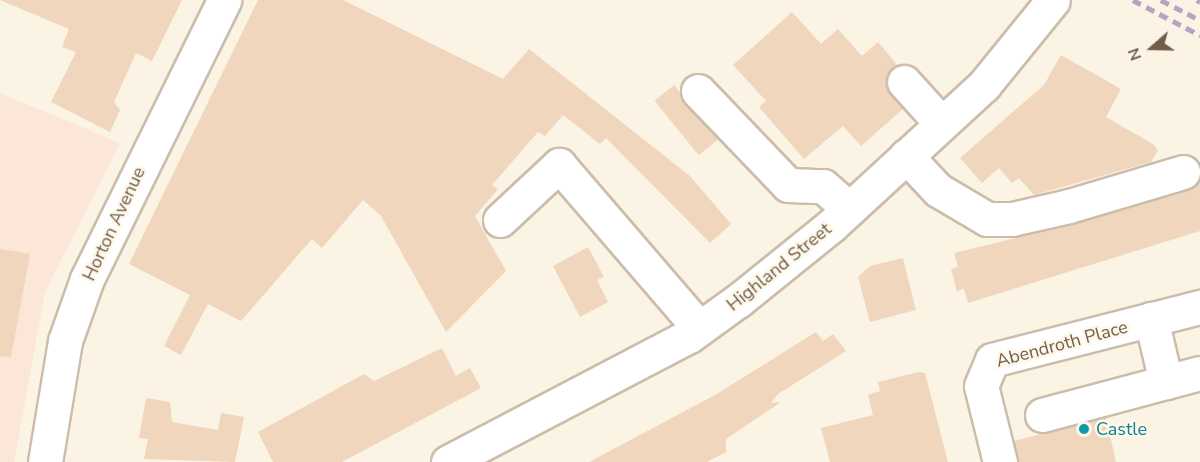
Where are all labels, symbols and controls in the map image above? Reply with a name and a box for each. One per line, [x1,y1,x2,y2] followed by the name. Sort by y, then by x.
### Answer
[1122,18,1182,78] north arrow
[1123,45,1147,64] text: N
[78,164,150,284] street label: Horton Avenue
[722,218,836,316] street label: Highland Street
[994,316,1130,372] street label: Abendroth Place
[1096,418,1147,440] place label: Castle
[1077,422,1091,436] marker: Castle

